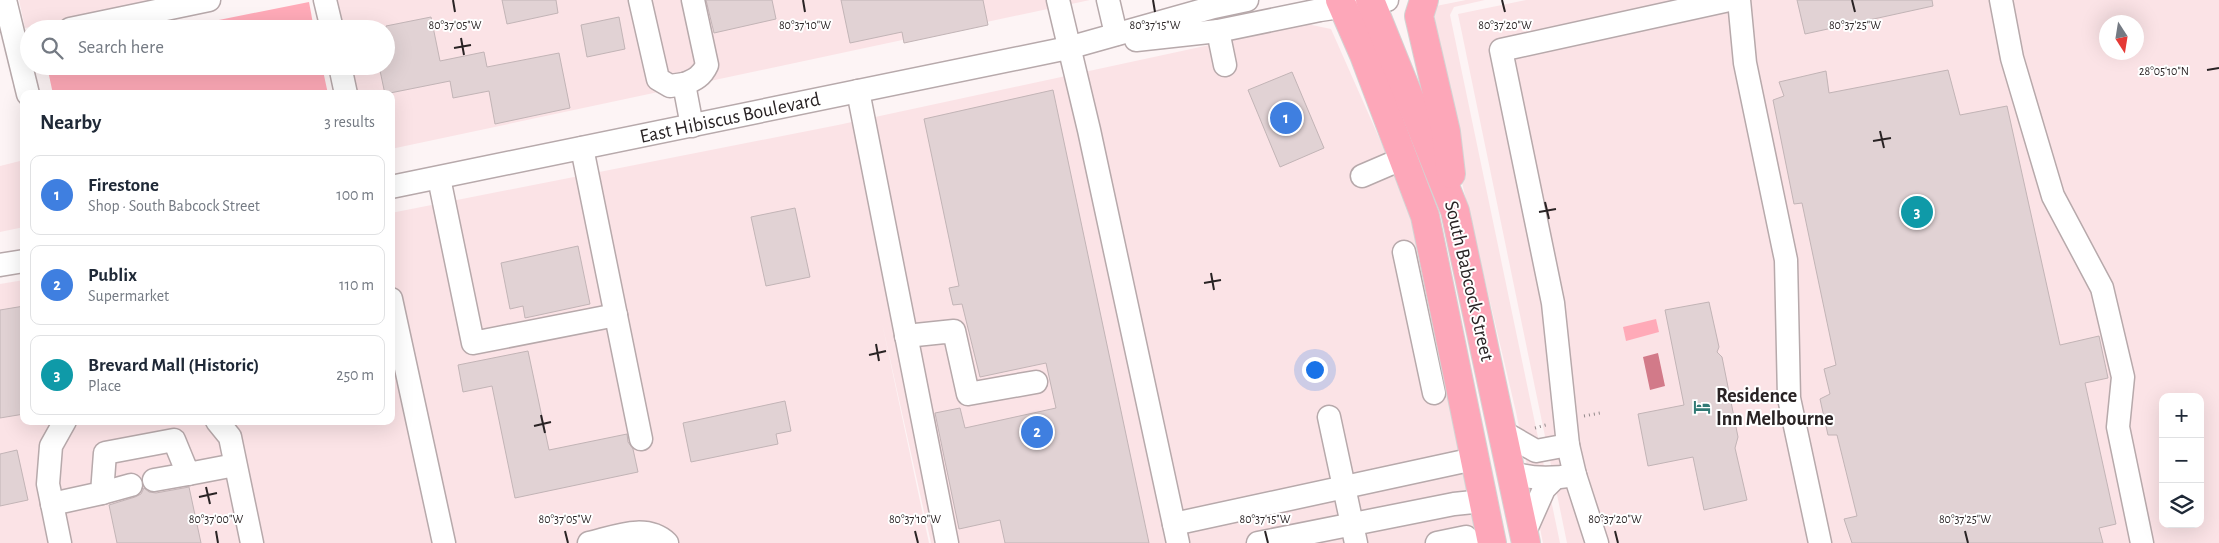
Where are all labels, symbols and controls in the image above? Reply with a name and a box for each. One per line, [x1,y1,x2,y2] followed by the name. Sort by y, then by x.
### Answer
[2099,15,2144,60] north arrow
[428,19,482,31] text: 80°37'05"W
[779,19,831,31] text: 80°37'10"W
[1130,19,1181,31] text: 80°37'15"W
[1478,19,1532,31] text: 80°37'20"W
[1829,19,1881,31] text: 80°37'25"W
[20,20,395,75] search box
[38,34,66,62] icon: search
[78,38,164,57] text: Search here
[2139,65,2189,77] text: 28°05'10"N
[638,89,822,147] street label: East Hibiscus Boulevard
[1270,99,1302,137] pin: 1
[40,112,101,133] text: Nearby
[324,114,375,130] text: 3 results
[88,176,159,195] text: Firestone
[54,187,60,203] text: 1
[336,187,374,203] text: 100 m
[1901,193,1933,231] pin: 3
[88,198,260,214] text: Shop · South Babcock Street
[1441,199,1497,364] street label: South Babcock Street
[88,266,137,285] text: Publix
[53,277,61,293] text: 2
[339,277,374,293] text: 110 m
[88,288,169,304] text: Supermarket
[88,356,259,375] text: Brevard Mall (Historic)
[1302,357,1328,383] your location
[54,367,60,383] text: 3
[336,367,374,383] text: 250 m
[88,378,121,394] text: Place
[1716,386,1834,429] place label: Residence Inn Melbourne
[2159,393,2204,528] map controls
[2159,393,2204,438] button: +
[1692,397,1712,417] hotel icon: Residence Inn Melbourne
[1021,413,1053,451] pin: 2
[2159,438,2204,483] button: −
[2159,483,2204,528] button: layers
[189,513,243,525] text: 80°37'00"W
[538,513,592,525] text: 80°37'05"W
[889,513,941,525] text: 80°37'10"W
[1240,513,1291,525] text: 80°37'15"W
[1588,513,1642,525] text: 80°37'20"W
[1939,513,1991,525] text: 80°37'25"W

